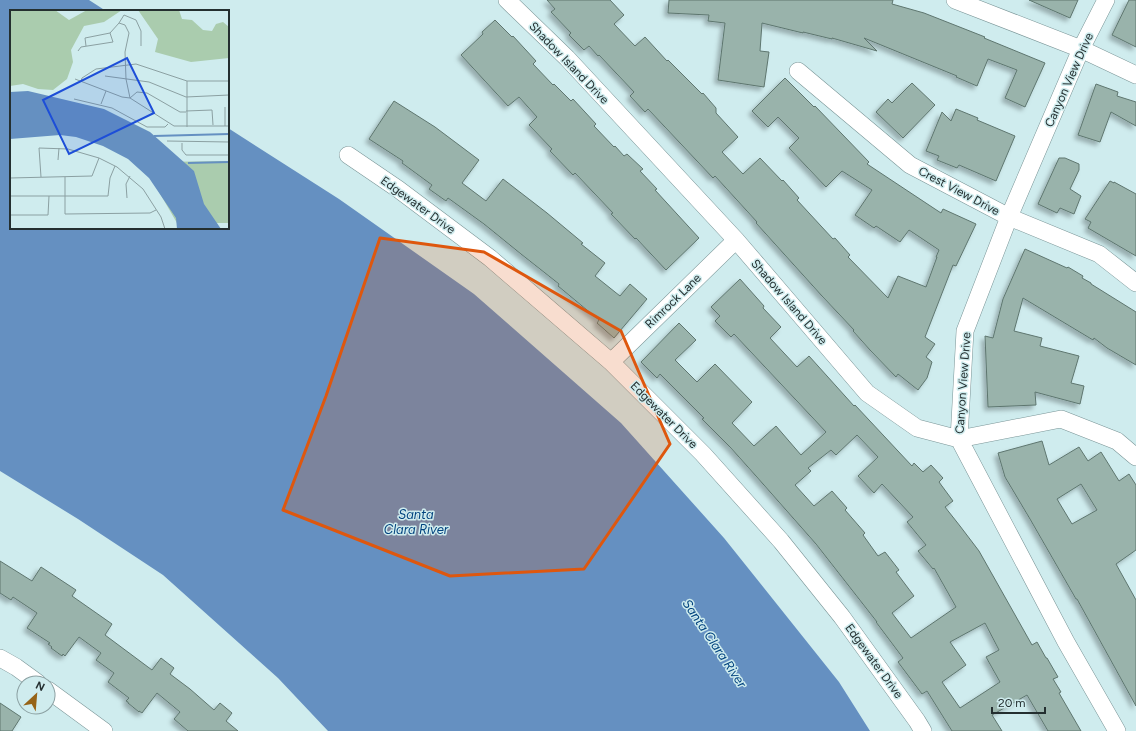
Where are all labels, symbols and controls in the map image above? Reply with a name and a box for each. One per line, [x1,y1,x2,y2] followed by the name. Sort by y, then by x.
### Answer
[10,10,229,229] inset map
[526,19,612,107] street label: Shadow Island Drive
[1042,30,1096,129] street label: Canyon View Drive
[916,164,1002,219] street label: Crest View Drive
[378,173,458,237] street label: Edgewater Drive
[748,256,830,348] street label: Shadow Island Drive
[642,271,704,331] street label: Rimrock Lane
[952,331,974,434] street label: Canyon View Drive
[628,379,701,452] street label: Edgewater Drive
[384,507,449,537] water label: Santa Clara River
[680,596,750,691] water label: Santa Clara River
[842,621,906,701] street label: Edgewater Drive
[16,675,56,715] north arrow
[33,679,47,694] text: N
[992,689,1045,715] scale bar
[998,696,1026,710] text: 20 m

